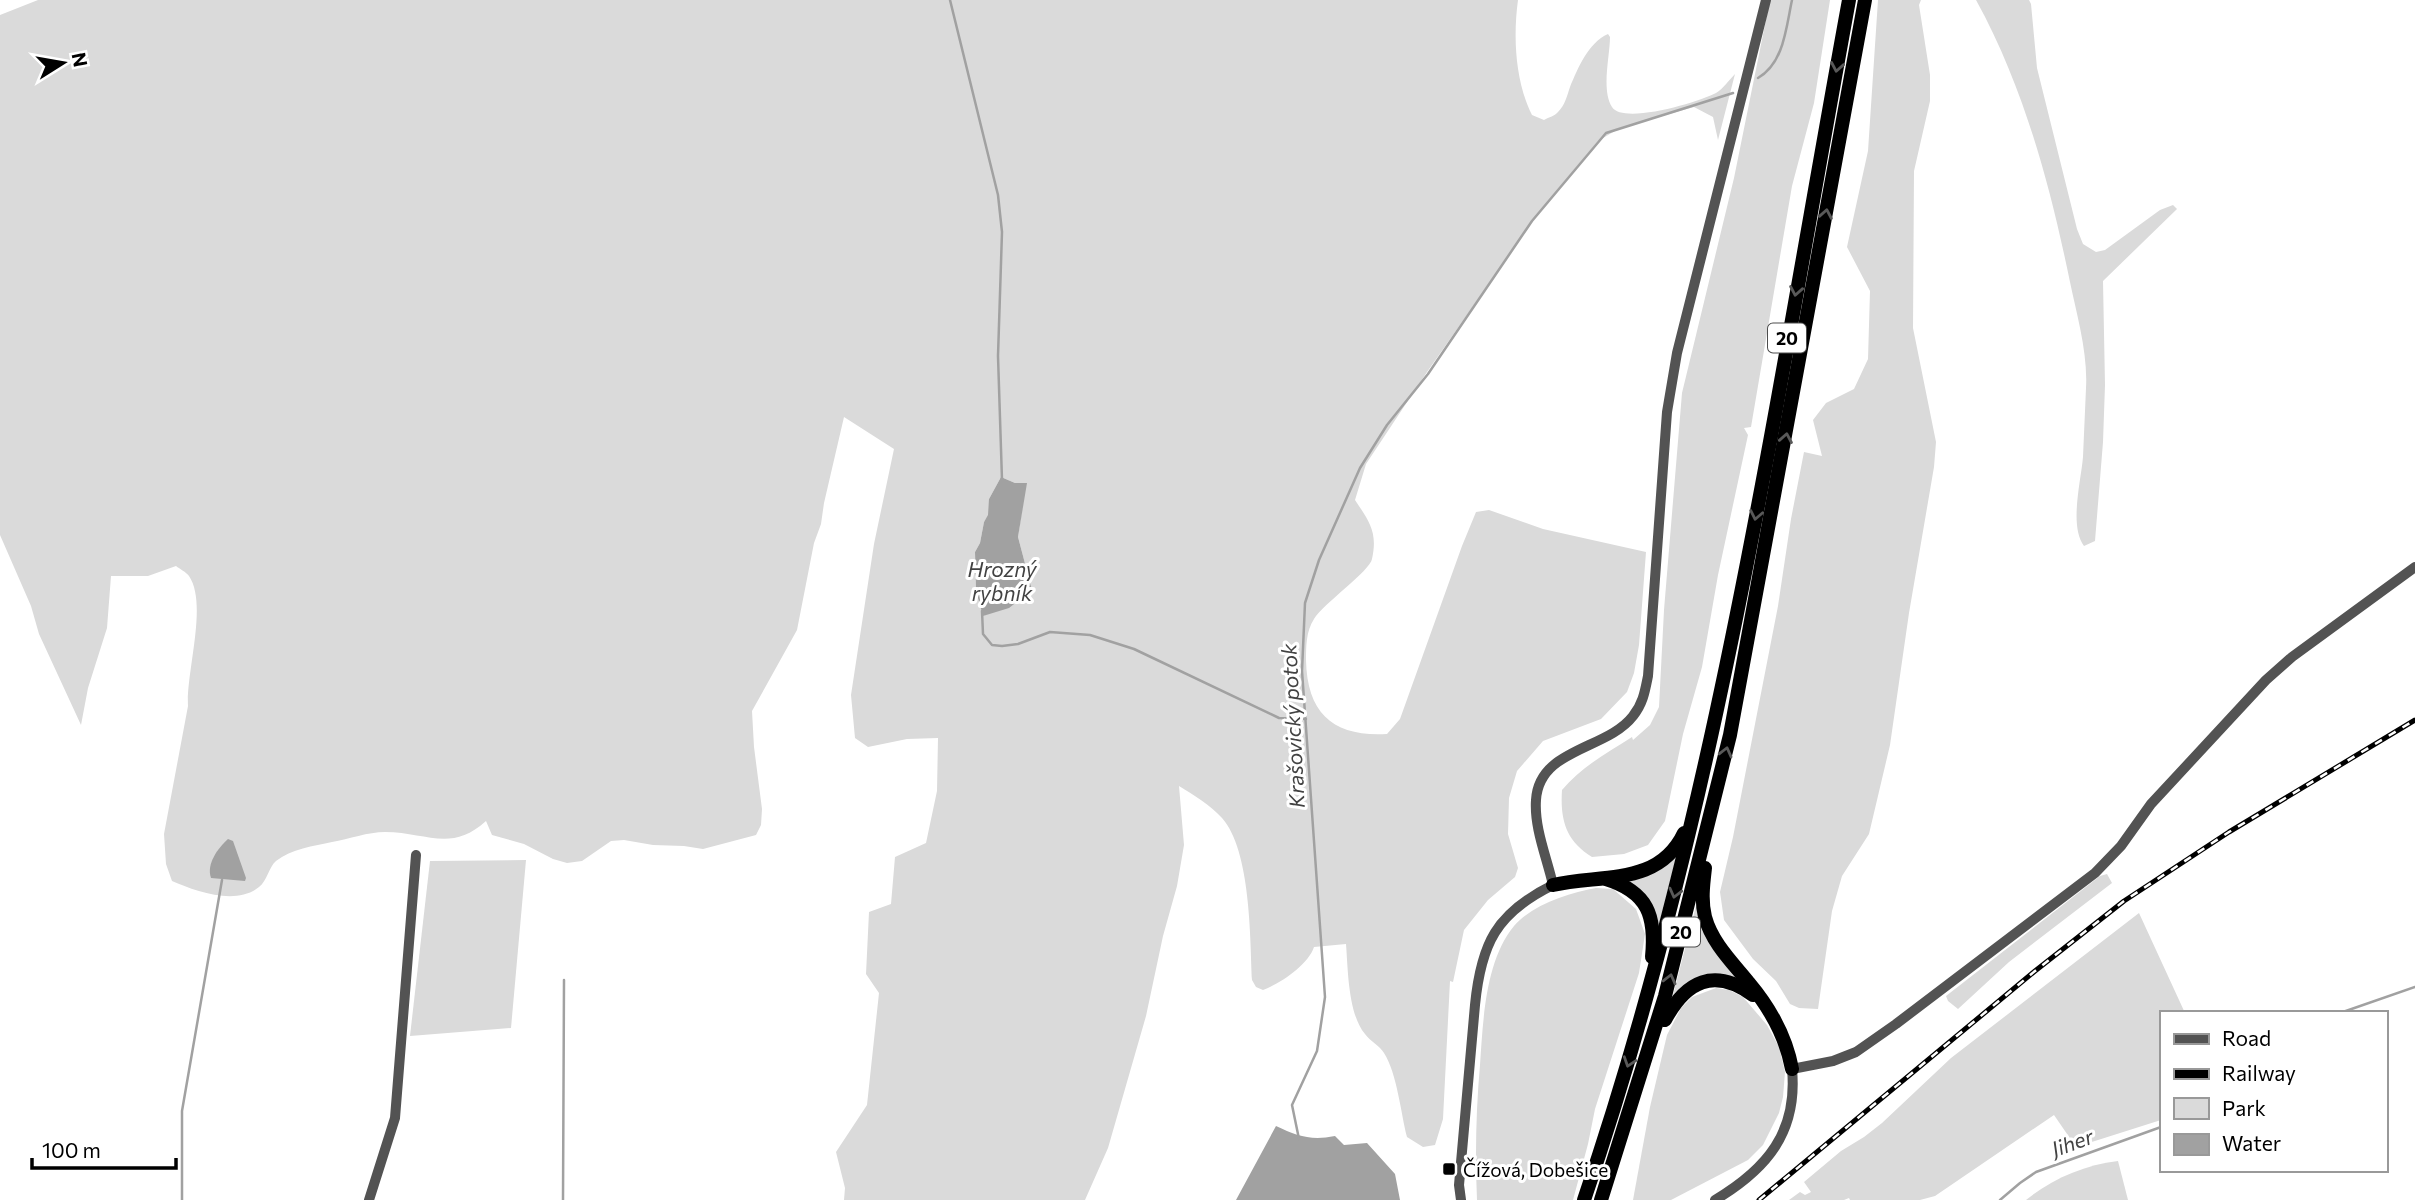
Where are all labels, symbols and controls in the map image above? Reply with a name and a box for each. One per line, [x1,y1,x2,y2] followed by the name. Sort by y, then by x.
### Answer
[28,28,98,98] north arrow
[68,50,93,69] text: N
[1830,61,1845,73] one-way arrow
[1818,209,1833,220] one-way arrow
[1789,285,1804,297] one-way arrow
[1768,324,1806,352] road number: 20
[1778,432,1793,444] one-way arrow
[1749,509,1764,521] one-way arrow
[967,556,1038,605] water label: Hrozný rybník
[1275,643,1309,809] water label: Krašovický potok
[1718,746,1732,758] one-way arrow
[1669,887,1683,899] one-way arrow
[1662,917,1700,946] road number: 20
[1662,973,1676,985] one-way arrow
[2160,1011,2387,1172] legend
[2222,1025,2271,1050] text: Road
[1622,1056,1637,1068] one-way arrow
[2222,1060,2296,1085] text: Railway
[2222,1095,2266,1120] text: Park
[2046,1123,2097,1162] water label: Jiher
[32,1126,175,1170] scale bar
[2222,1130,2281,1155] text: Water
[42,1137,101,1162] text: 100 m
[1463,1157,1608,1181] place label: Čížová, Dobešice
[1441,1161,1457,1177] marker: Čížová, Dobešice

